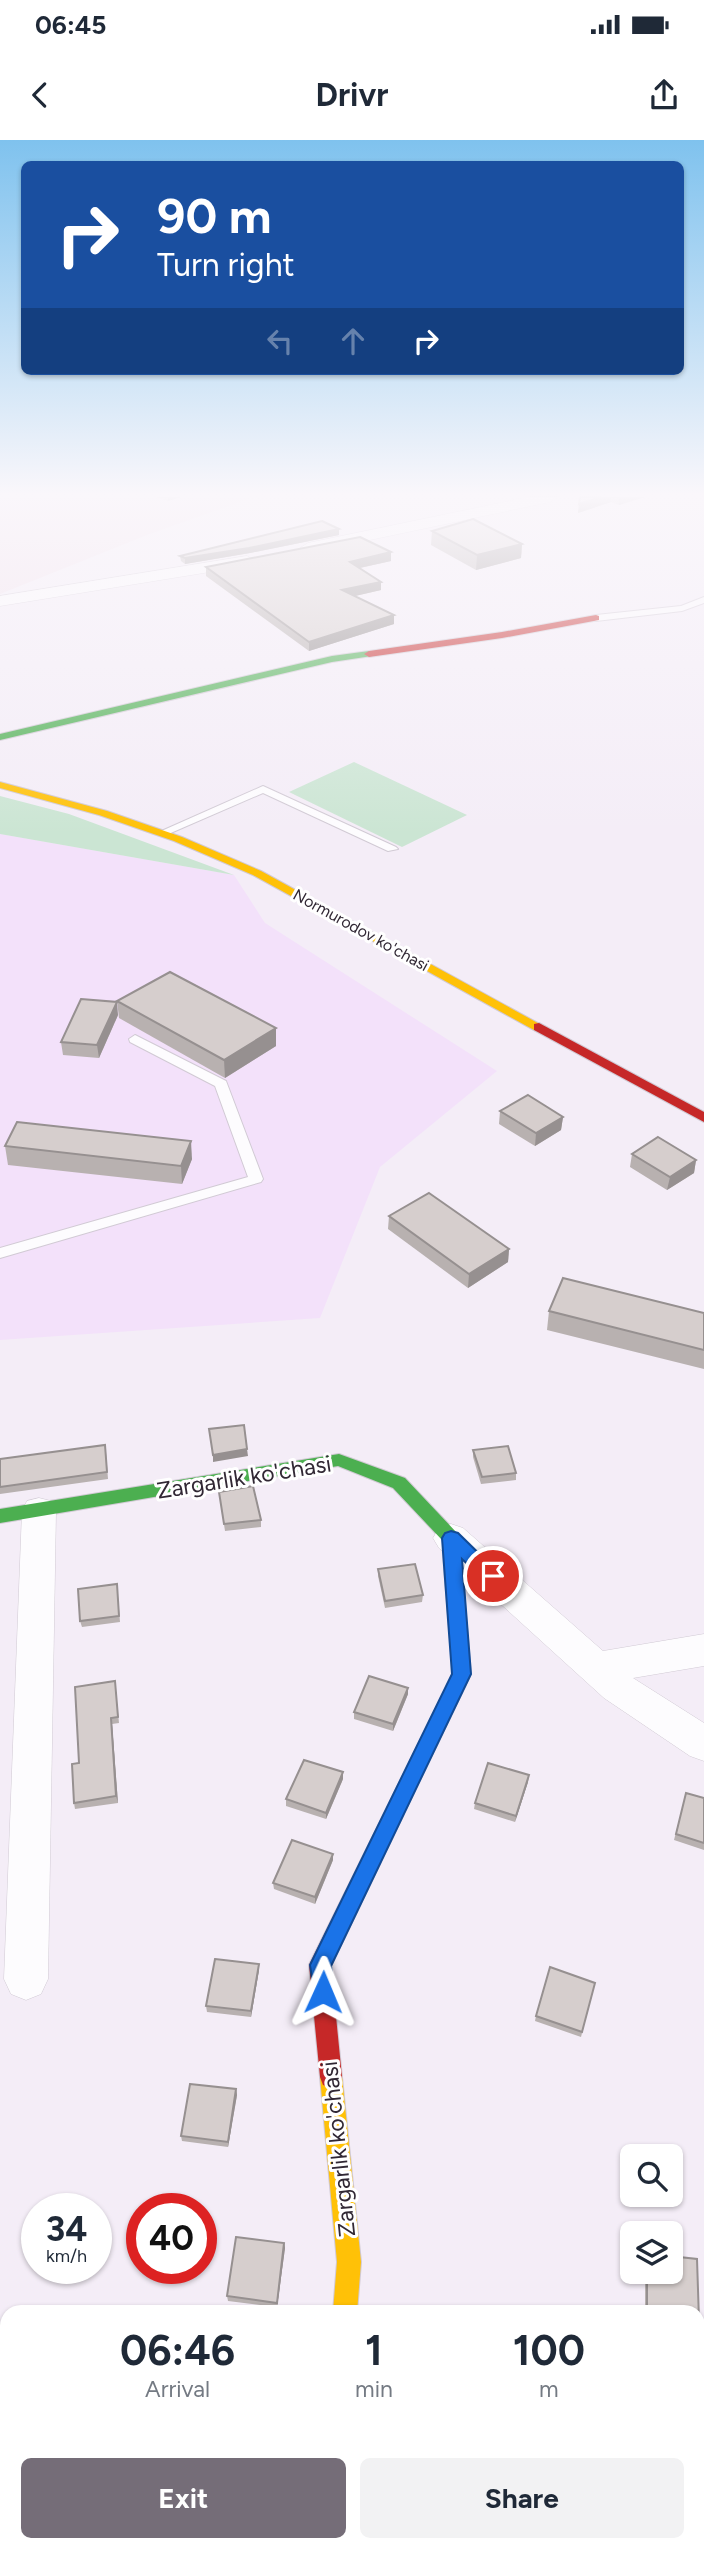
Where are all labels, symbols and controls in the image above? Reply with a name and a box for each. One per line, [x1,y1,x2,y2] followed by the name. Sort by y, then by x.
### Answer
[35,9,106,41] text: 06:45
[21,76,59,114] icon: back
[316,76,388,114] text: Drivr
[645,76,683,114] icon: share
[157,186,272,245] text: 90 m
[42,189,133,280] icon: right
[157,246,295,284] text: Turn right
[261,322,299,360] icon: left
[334,322,372,360] icon: ahead
[407,322,445,360] icon: right
[290,885,432,975] street label: Normurodov ko'chasi
[155,1449,333,1505] street label: Zargarlik ko'chasi
[463,1546,523,1606] pin
[474,1557,512,1595] icon: arrive
[286,1955,360,2029] position arrow
[315,2060,361,2238] street label: Zargarlik ko'chasi
[620,2144,683,2284] map controls
[620,2144,683,2207] button: search
[126,2193,217,2284] speed limit sign: 40
[46,2208,87,2250] text: 34
[620,2221,683,2284] button: layers
[46,2245,87,2267] text: km/h
[120,2325,235,2376] text: 06:46
[365,2325,383,2376] text: 1
[513,2325,585,2376] text: 100
[145,2375,210,2403] text: Arrival
[355,2375,393,2403] text: min
[539,2375,559,2403] text: m
[21,2458,346,2538] button: Exit
[360,2458,684,2538] button: Share

